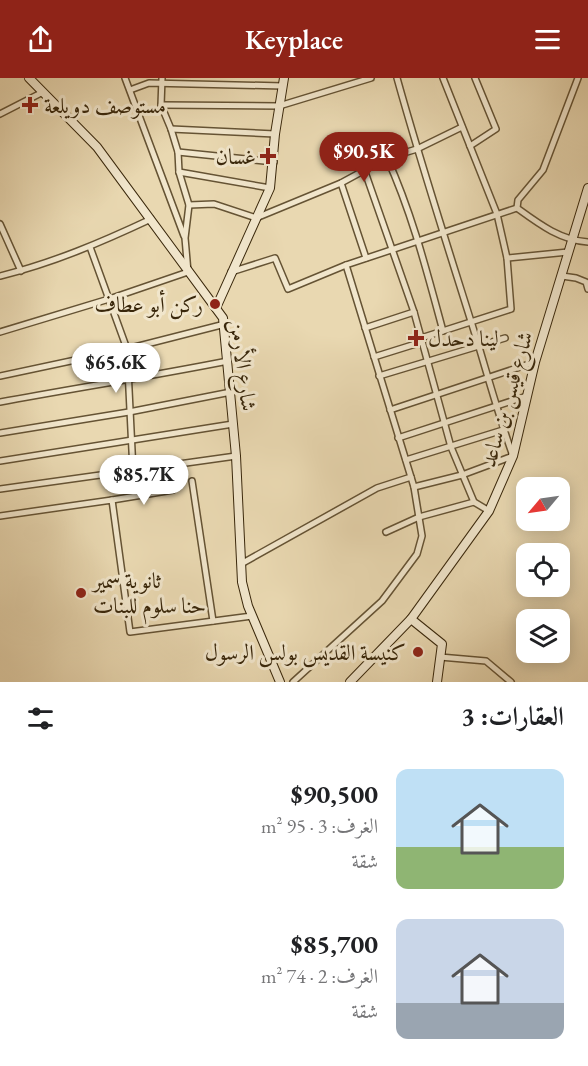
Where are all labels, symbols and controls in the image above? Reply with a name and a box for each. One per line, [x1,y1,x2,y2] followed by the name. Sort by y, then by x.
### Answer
[245,22,343,57] text: Keyplace
[24,23,57,56] icon: share
[531,23,564,56] icon: menu
[44,91,166,120] place label: مستوصف دويلعة
[21,96,39,114] marker: مستوصف دويلعة
[315,132,413,183] pin: $90.5K
[333,138,395,164] text: $90.5K
[215,142,256,171] place label: غسان
[261,149,275,163] marker: غسان
[94,289,203,320] place label: ركن أبو عطاف
[208,297,222,311] marker: ركن أبو عطاف
[220,317,265,413] street label: شارع الأرمن
[428,324,499,353] place label: لينا دحدل
[473,328,544,471] street label: شارع قيس بن ساعد
[409,331,423,345] marker: لينا دحدل
[67,343,165,394] pin: $65.6K
[85,349,147,375] text: $65.6K
[95,455,193,506] pin: $85.7K
[113,461,175,487] text: $85.7K
[516,477,570,531] north arrow
[516,477,570,663] map controls
[516,543,570,597] button: locate
[91,566,206,625] place label: ثانوية سمير حنا سلوم للبنات
[74,586,88,600] marker: ثانوية سمير حنا سلوم للبنات
[516,609,570,663] button: layers
[205,638,406,668] place label: كنيسة القديس بولس الرسول
[411,645,425,659] marker: كنيسة القديس بولس الرسول
[461,699,564,733] text: العقارات: 3
[24,702,57,735] icon: filters
[291,777,378,811] text: $90,500
[444,793,516,865] icon: home
[261,813,378,839] text: الغرف: 3 · 95 m²
[352,848,378,874] text: شقة
[291,927,378,961] text: $85,700
[444,943,516,1015] icon: home
[261,963,378,989] text: الغرف: 2 · 74 m²
[352,998,378,1024] text: شقة

